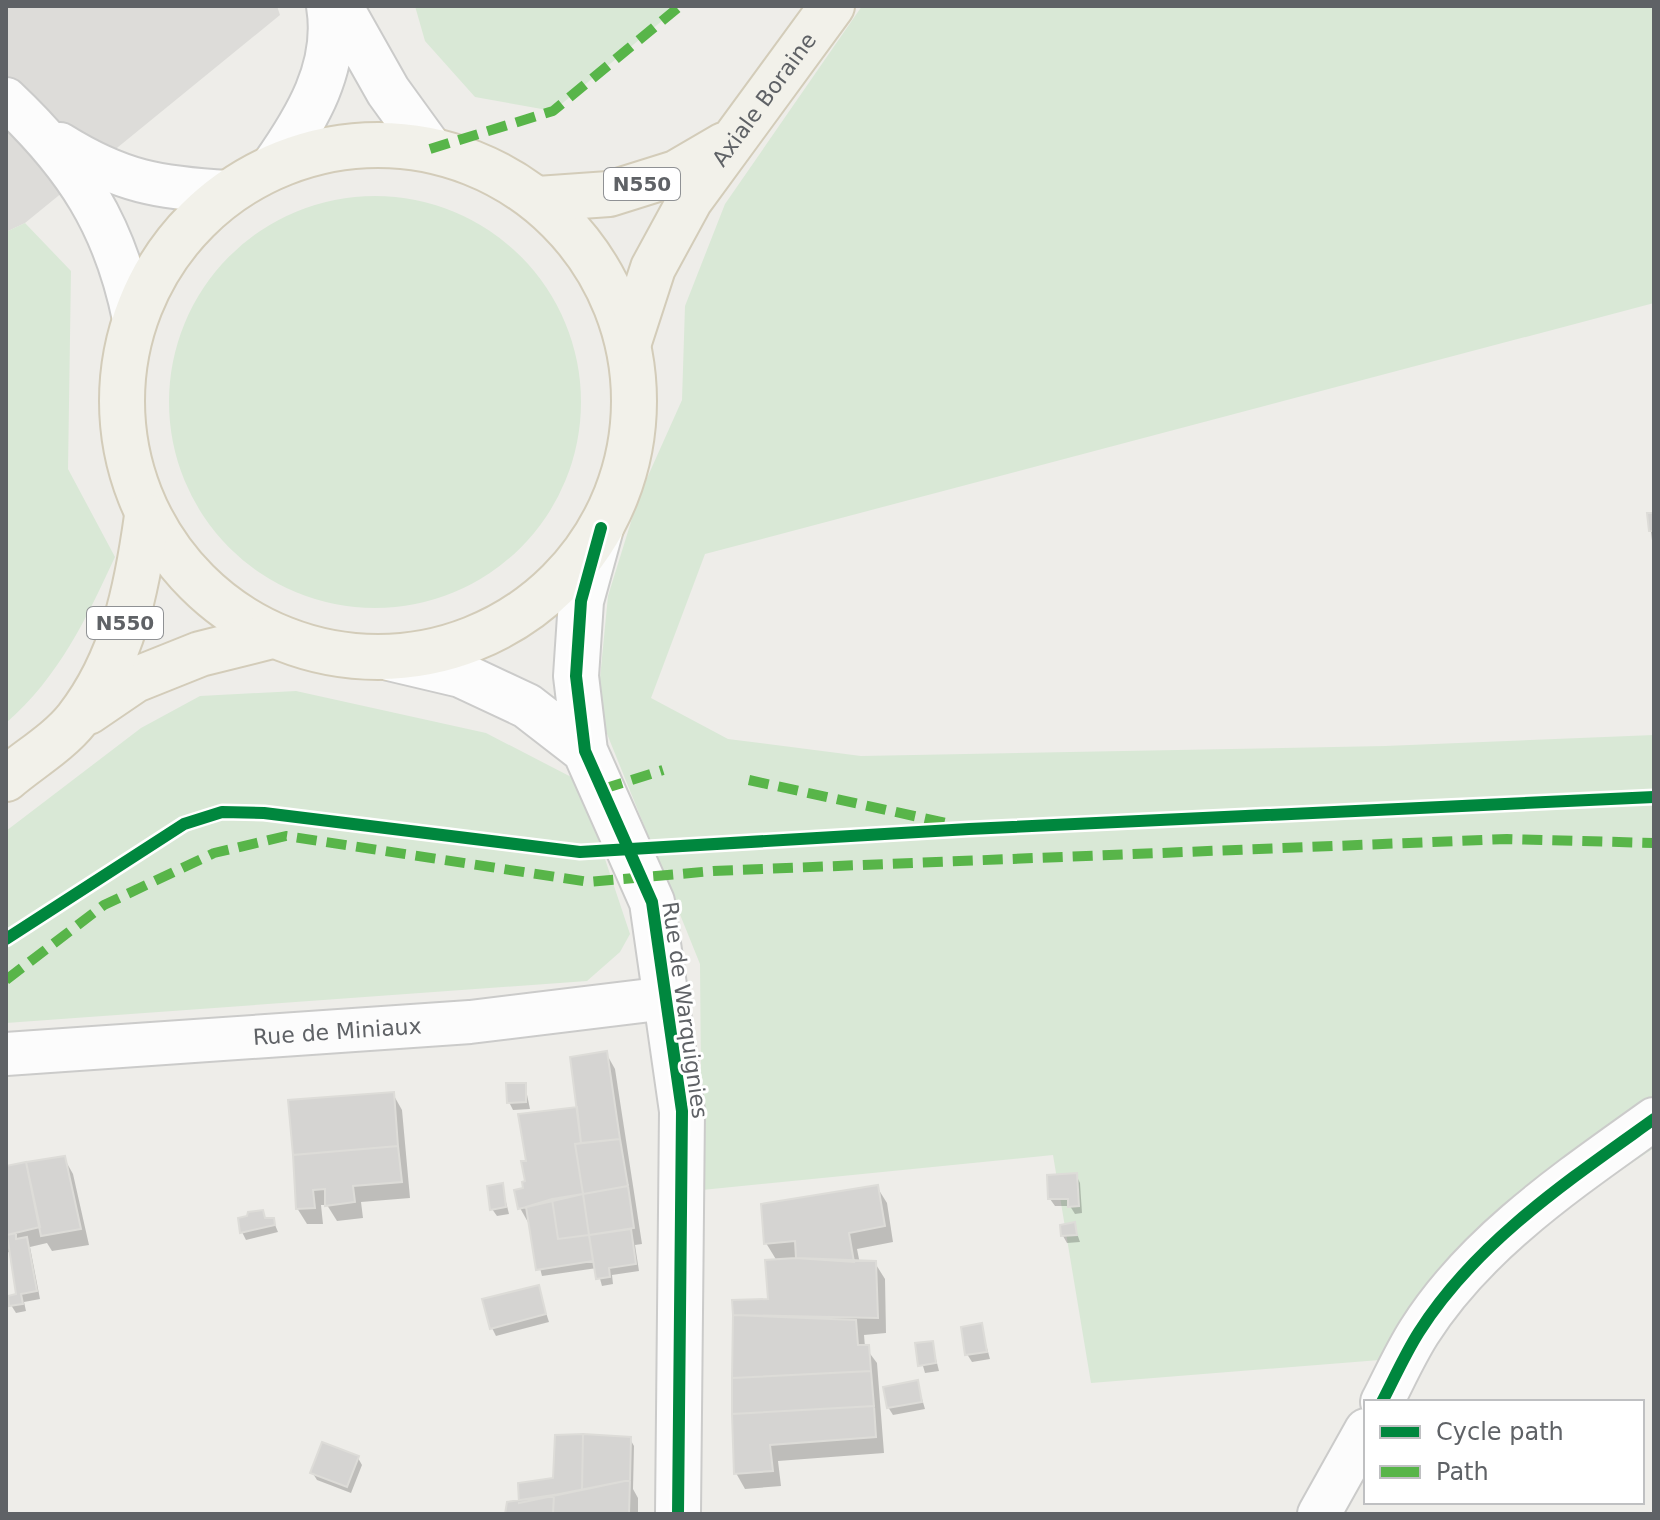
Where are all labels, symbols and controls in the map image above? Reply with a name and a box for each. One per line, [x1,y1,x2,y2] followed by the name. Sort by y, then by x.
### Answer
[707,28,821,171] street label: Axiale Boraine
[604,168,680,200] road number: N550
[87,607,163,639] road number: N550
[657,900,713,1120] street label: Rue de Warquignies
[252,1013,422,1049] street label: Rue de Miniaux
[1364,1400,1644,1504] legend
[1436,1418,1564,1446] text: Cycle path
[1436,1458,1489,1486] text: Path

